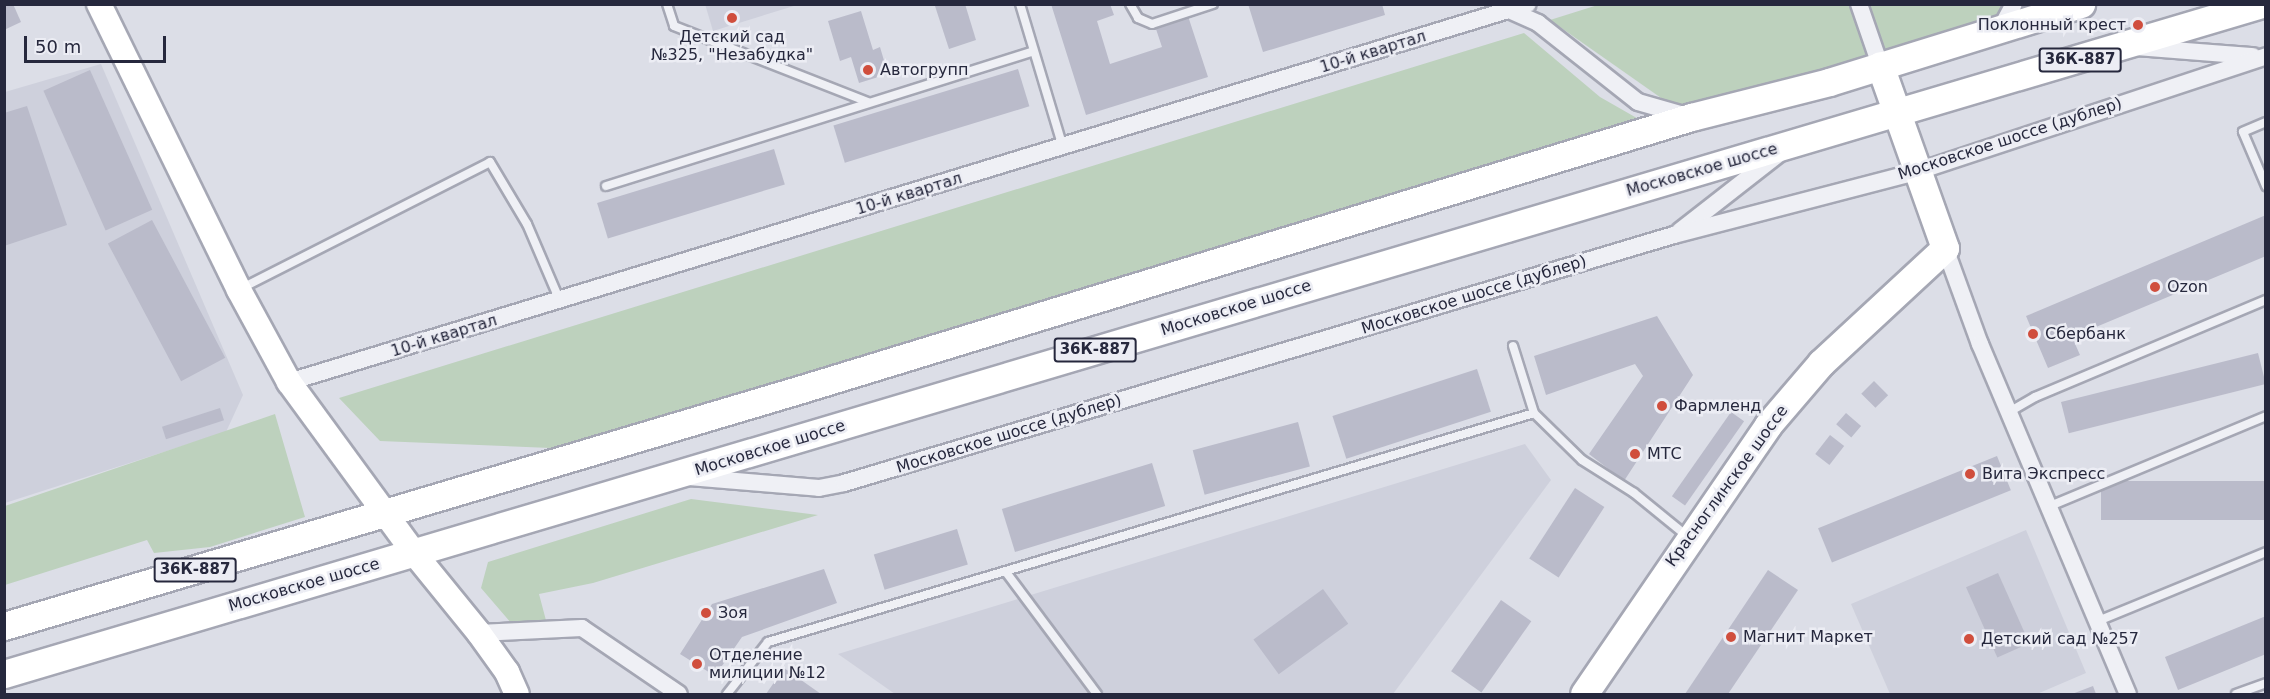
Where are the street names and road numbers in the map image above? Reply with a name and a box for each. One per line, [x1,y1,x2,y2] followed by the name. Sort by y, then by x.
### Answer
[1318,27,1428,77] street label: 10-й квартал
[2038,48,2122,72] road number: 36К-887
[1896,94,2124,184] street label: Московское шоссе (дублер)
[1624,139,1780,201] street label: Московское шоссе
[854,169,964,219] street label: 10-й квартал
[1359,252,1589,338] street label: Московское шоссе (дублер)
[1158,276,1314,340] street label: Московское шоссе
[389,311,499,361] street label: 10-й квартал
[1053,338,1137,362] road number: 36К-887
[894,391,1124,477] street label: Московское шоссе (дублер)
[1662,402,1792,570] street label: Красноглинское шоссе
[692,416,848,480] street label: Московское шоссе
[226,554,382,616] street label: Московское шоссе
[153,558,237,582] road number: 36К-887

